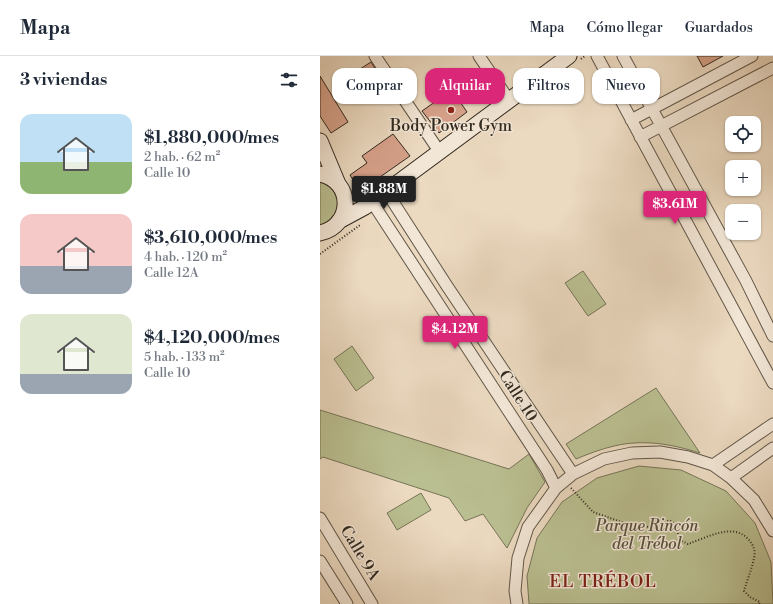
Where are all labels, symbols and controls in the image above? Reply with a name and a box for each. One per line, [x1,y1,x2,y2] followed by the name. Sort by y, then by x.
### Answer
[20,16,70,40] text: Mapa
[530,19,564,37] text: Mapa
[586,19,663,37] text: Cómo llegar
[685,19,753,37] text: Guardados
[332,68,417,104] chip: Comprar
[425,68,505,104] chip: Alquilar
[513,68,584,104] chip: Filtros
[592,68,660,104] chip: Nuevo
[20,69,107,91] text: 3 viviendas
[278,69,300,91] icon: filters
[446,105,456,115] marker: Body Power Gym
[389,116,512,136] place label: Body Power Gym
[725,116,761,240] map controls
[725,116,761,152] button: locate
[144,127,279,149] text: $1,880,000/mes
[52,130,100,178] icon: home
[144,149,220,165] text: 2 hab. · 62 m²
[725,160,761,196] button: +
[144,165,190,181] text: Calle 10
[351,176,417,210] pin: $1.88M
[361,181,407,197] text: $1.88M
[642,191,708,225] pin: $3.61M
[652,196,698,212] text: $3.61M
[725,204,761,240] button: −
[144,227,277,249] text: $3,610,000/mes
[52,230,100,278] icon: home
[144,249,227,265] text: 4 hab. · 120 m²
[144,265,199,281] text: Calle 12A
[422,316,488,350] pin: $4.12M
[432,321,478,337] text: $4.12M
[144,327,280,349] text: $4,120,000/mes
[52,330,100,378] icon: home
[144,349,225,365] text: 5 hab. · 133 m²
[144,365,190,381] text: Calle 10
[494,367,542,425] street label: Calle 10
[595,516,699,554] park label: Parque Rincón del Trébol
[336,522,385,585] street label: Calle 9A
[549,570,657,593] district label: EL TRÉBOL

